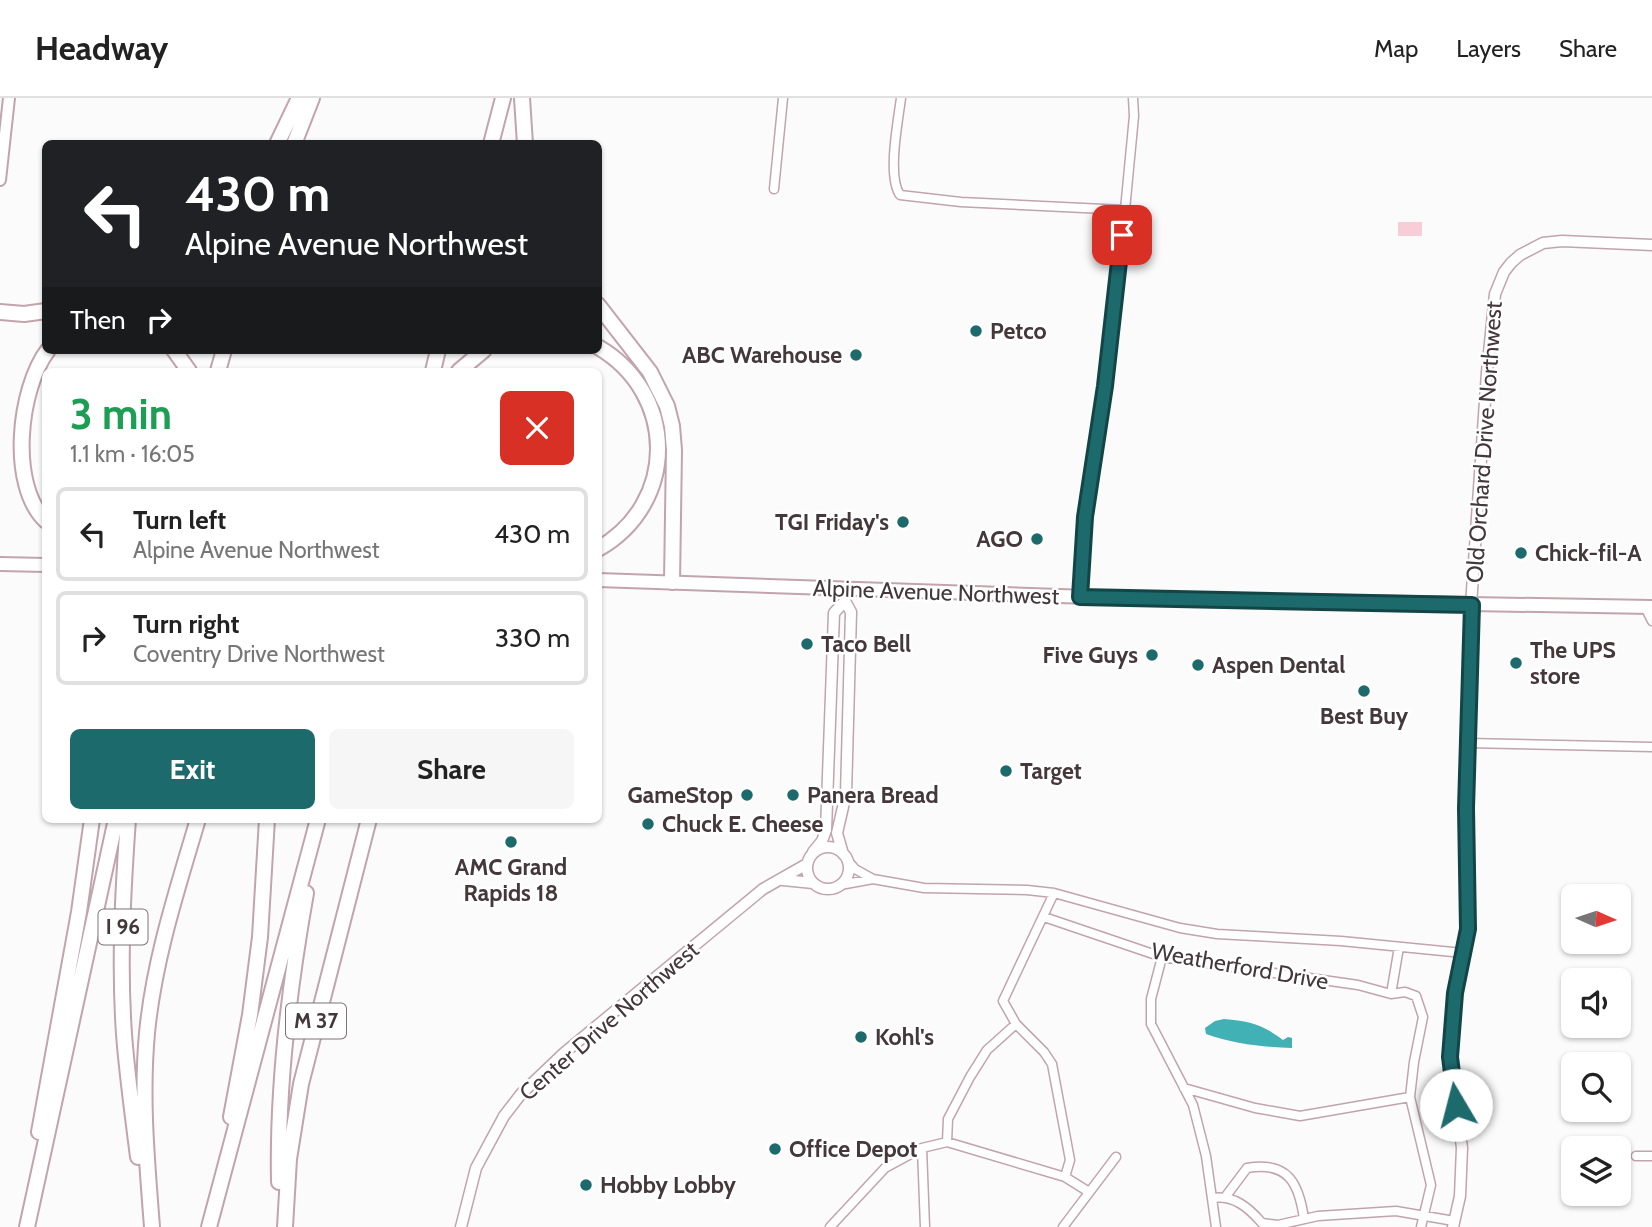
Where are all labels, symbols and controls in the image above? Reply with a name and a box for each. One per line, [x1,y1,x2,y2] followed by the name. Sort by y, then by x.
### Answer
[35,28,168,68] text: Headway
[1374,34,1418,63] text: Map
[1456,34,1521,63] text: Layers
[1559,34,1617,63] text: Share
[185,164,330,223] text: 430 m
[70,168,161,259] icon: left
[1092,205,1152,265] pin
[1103,216,1141,254] icon: arrive
[185,224,528,263] text: Alpine Avenue Northwest
[1460,300,1508,584] street label: Old Orchard Drive Northwest
[140,301,178,339] icon: right
[70,304,126,336] text: Then
[990,317,1047,345] place label: Petco
[968,323,984,339] marker: Petco
[682,341,842,369] place label: ABC Warehouse
[848,347,864,363] marker: ABC Warehouse
[70,388,172,440] text: 3 min
[500,391,574,465] button: close
[70,440,195,468] text: 1.1 km · 16:05
[133,504,226,536] text: Turn left
[775,508,889,536] place label: TGI Friday's
[895,514,911,530] marker: TGI Friday's
[74,515,112,553] icon: left
[494,518,570,550] text: 430 m
[976,525,1023,553] place label: AGO
[1029,531,1045,547] marker: AGO
[133,536,379,564] text: Alpine Avenue Northwest
[1535,539,1642,567] place label: Chick-fil-A
[1513,545,1529,561] marker: Chick-fil-A
[812,574,1060,610] street label: Alpine Avenue Northwest
[133,608,239,640] text: Turn right
[74,619,112,657] icon: right
[495,622,570,654] text: 330 m
[821,630,911,658] place label: Taco Bell
[799,636,815,652] marker: Taco Bell
[1530,636,1616,690] place label: The UPS store
[133,640,385,668] text: Coventry Drive Northwest
[1043,641,1138,669] place label: Five Guys
[1144,647,1160,663] marker: Five Guys
[1212,651,1345,679] place label: Aspen Dental
[1508,655,1524,671] marker: The UPS store
[1190,657,1206,673] marker: Aspen Dental
[1356,683,1372,699] marker: Best Buy
[1320,702,1409,730] place label: Best Buy
[70,729,315,809] button: Exit
[329,729,574,809] button: Share
[1020,757,1082,785] place label: Target
[998,763,1014,779] marker: Target
[627,781,733,809] place label: GameStop
[807,781,939,809] place label: Panera Bread
[739,787,755,803] marker: GameStop
[785,787,801,803] marker: Panera Bread
[662,810,824,838] place label: Chuck E. Cheese
[640,816,656,832] marker: Chuck E. Cheese
[503,834,519,850] marker: AMC Grand Rapids 18
[455,853,567,907] place label: AMC Grand Rapids 18
[1561,884,1631,954] north arrow
[1561,884,1631,1206] map controls
[99,910,148,944] road number: I 96
[514,935,705,1106] street label: Center Drive Northwest
[1149,937,1331,995] street label: Weatherford Drive
[1561,968,1631,1038] button: sound
[286,1004,346,1038] road number: M 37
[875,1023,934,1051] place label: Kohl's
[853,1029,869,1045] marker: Kohl's
[1561,1052,1631,1122] button: search
[1419,1068,1493,1142] position arrow
[789,1135,918,1163] place label: Office Depot
[1561,1136,1631,1206] button: layers
[767,1141,783,1157] marker: Office Depot
[600,1171,737,1199] place label: Hobby Lobby
[578,1177,594,1193] marker: Hobby Lobby

